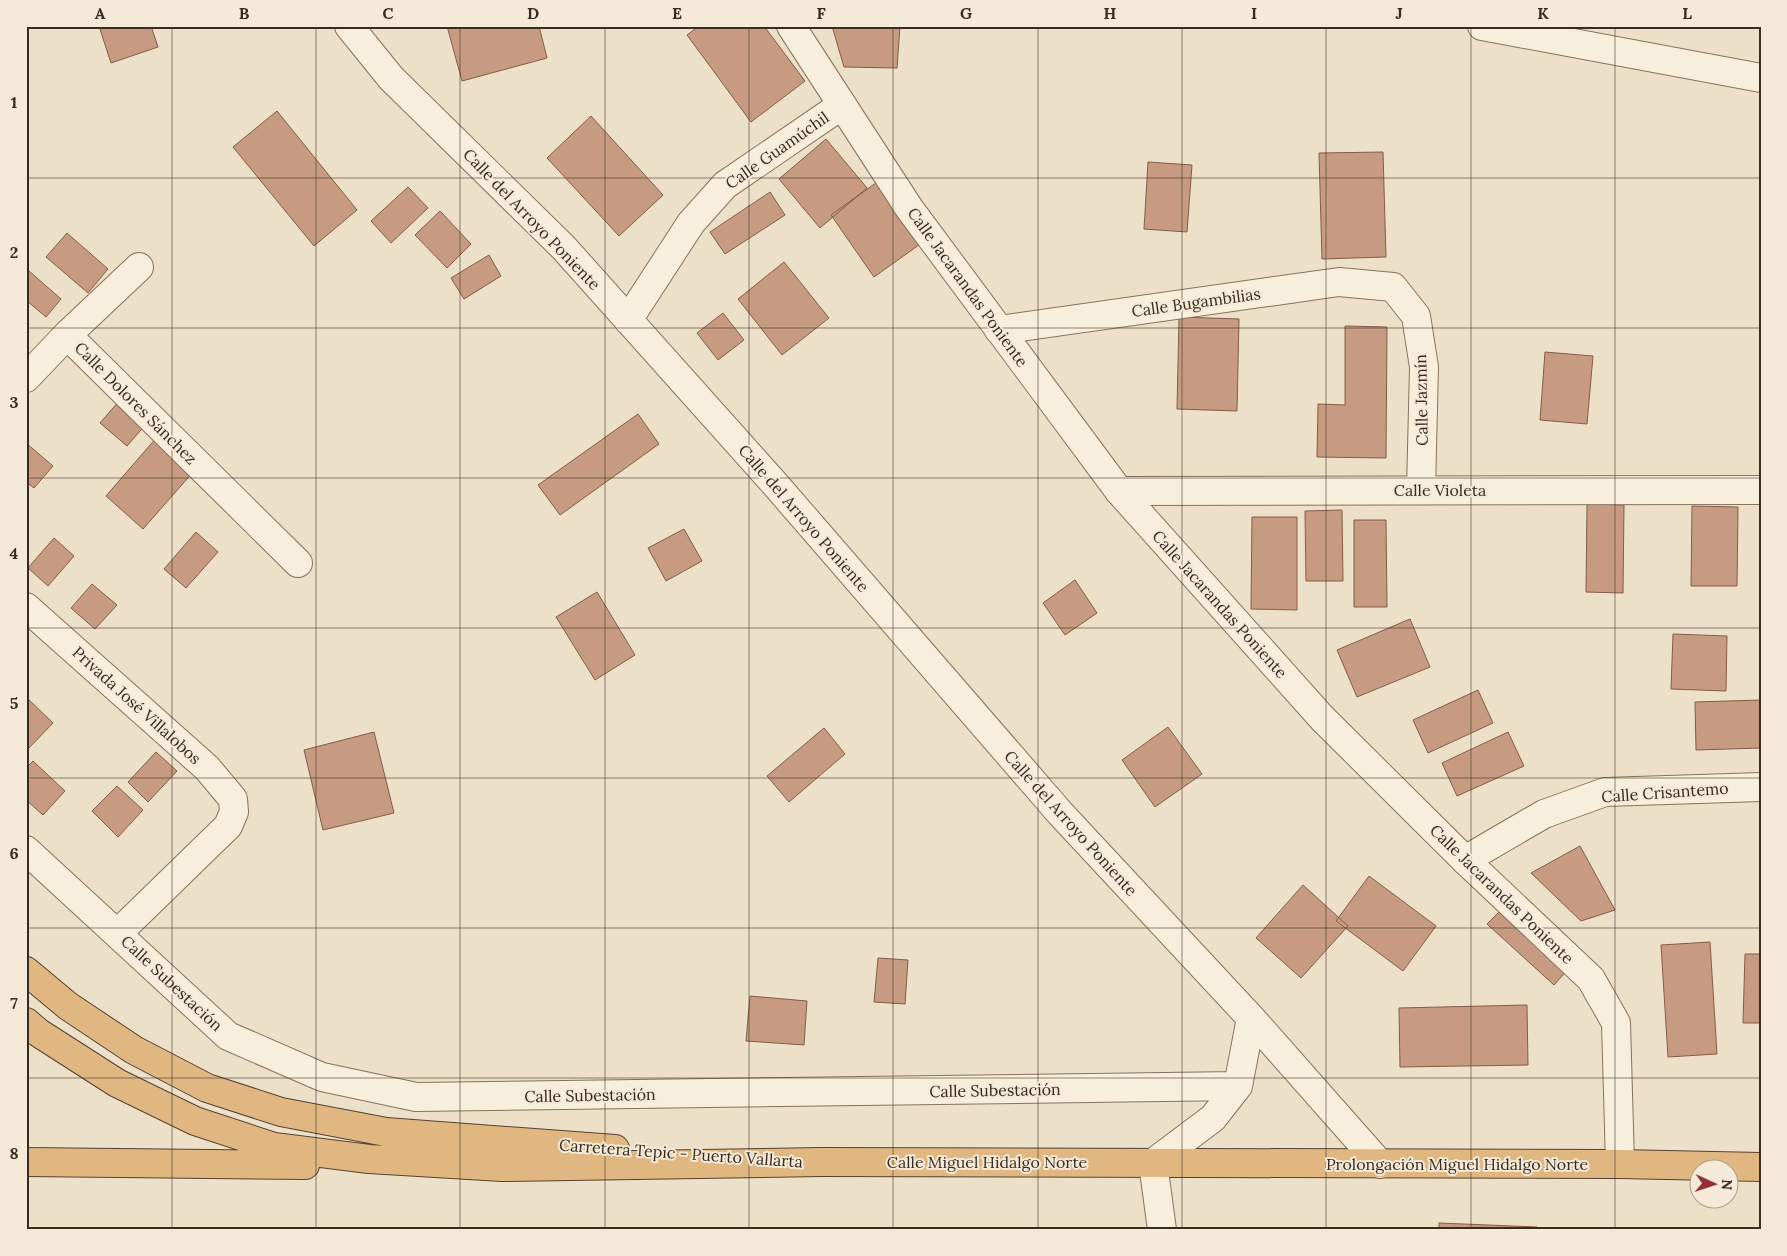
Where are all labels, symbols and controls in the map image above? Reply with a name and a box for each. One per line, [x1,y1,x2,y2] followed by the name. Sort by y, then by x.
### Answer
[95,3,106,23] text: A
[239,3,250,23] text: B
[382,3,394,23] text: C
[527,3,539,23] text: D
[672,3,682,23] text: E
[816,3,826,23] text: F
[960,3,972,23] text: G
[1104,3,1117,23] text: H
[1251,3,1257,23] text: I
[1395,3,1403,23] text: J
[1537,3,1549,23] text: K
[1682,3,1692,23] text: L
[11,92,17,112] text: 1
[721,107,833,193] street label: Calle Guamúchil
[459,144,605,294] street label: Calle del Arroyo Poniente
[903,203,1033,371] street label: Calle Jacarandas Poniente
[10,242,18,262] text: 2
[1130,283,1262,321] street label: Calle Bugambilias
[71,338,201,468] street label: Calle Dolores Sánchez
[1410,354,1432,446] street label: Calle Jazmín
[10,392,19,412] text: 3
[734,440,874,596] street label: Calle del Arroyo Poniente
[1394,480,1486,500] street label: Calle Violeta
[1148,526,1292,682] street label: Calle Jacarandas Poniente
[10,543,19,563] text: 4
[69,642,205,768] street label: Privada José Villalobos
[10,693,19,713] text: 5
[1000,746,1142,900] street label: Calle del Arroyo Poniente
[1601,778,1729,806] street label: Calle Crisantemo
[1426,820,1578,968] street label: Calle Jacarandas Poniente
[9,843,19,863] text: 6
[117,931,227,1035] street label: Calle Subestación
[10,993,18,1013] text: 7
[929,1079,1061,1101] street label: Calle Subestación
[524,1084,656,1106] street label: Calle Subestación
[558,1135,804,1171] street label: Carretera Tepic - Puerto Vallarta
[9,1143,19,1163] text: 8
[887,1152,1088,1172] street label: Calle Miguel Hidalgo Norte
[1326,1154,1588,1174] street label: Prolongación Miguel Hidalgo Norte
[1690,1158,1740,1208] north arrow
[1718,1179,1736,1191] text: N

